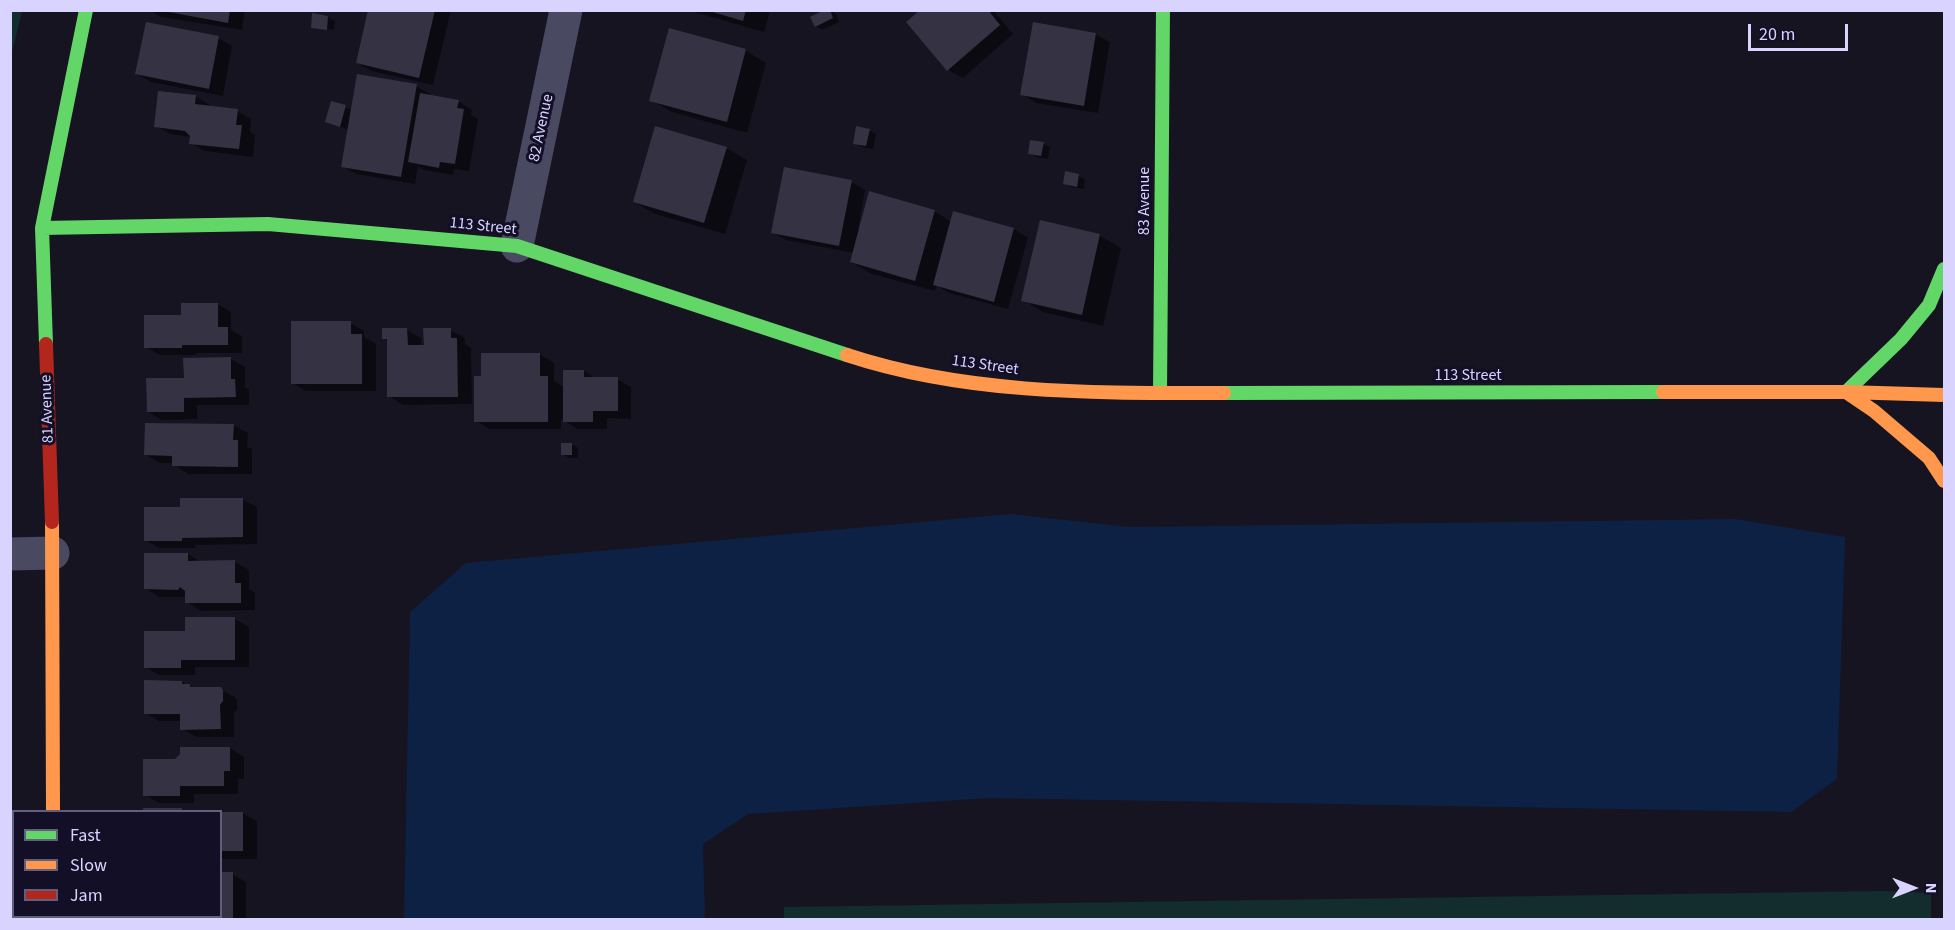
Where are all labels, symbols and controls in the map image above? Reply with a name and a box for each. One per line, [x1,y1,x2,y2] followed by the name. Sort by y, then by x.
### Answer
[1751,12,1852,50] scale bar
[1759,22,1795,47] text: 20 m
[525,93,559,163] street label: 82 Avenue
[1135,167,1155,235] street label: 83 Avenue
[449,214,517,240] street label: 113 Street
[950,352,1020,380] street label: 113 Street
[1434,366,1502,386] street label: 113 Street
[37,374,59,444] street label: 81 Avenue
[12,810,222,918] legend
[70,823,101,848] text: Fast
[70,853,107,878] text: Slow
[1883,858,1943,918] north arrow
[70,883,103,908] text: Jam
[1920,883,1942,893] text: N

